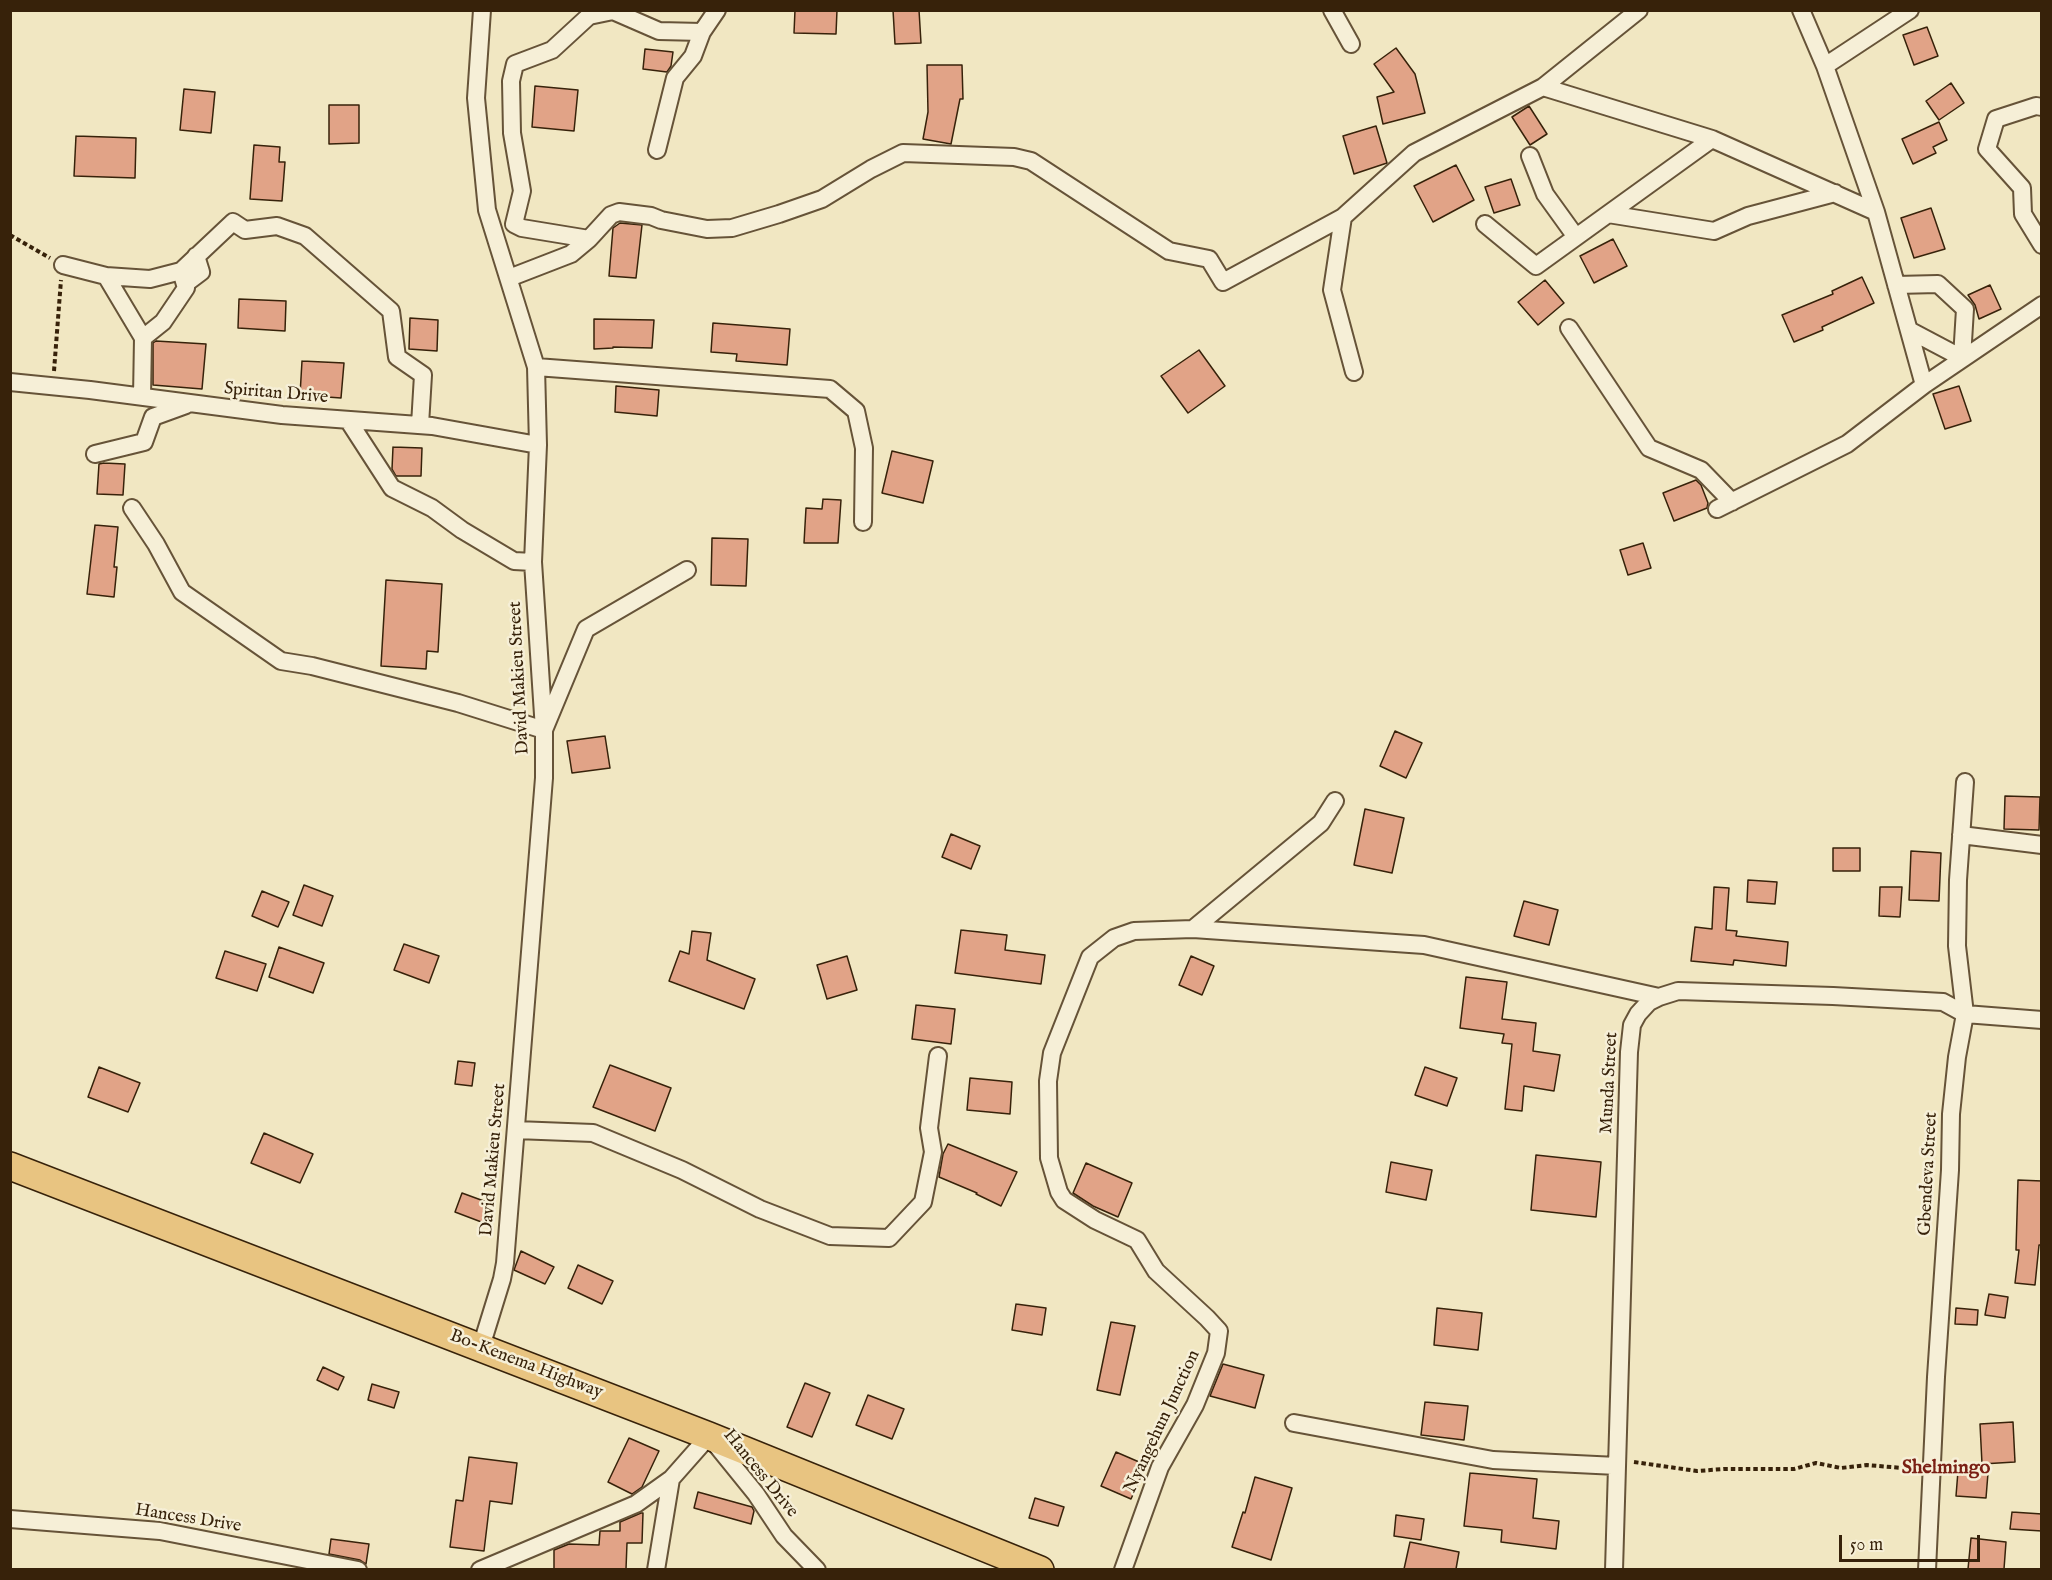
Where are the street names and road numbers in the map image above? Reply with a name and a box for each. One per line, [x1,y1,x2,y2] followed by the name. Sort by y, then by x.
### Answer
[223,379,329,409] street label: Spiritan Drive
[505,601,535,755] street label: David Makieu Street
[1597,1032,1623,1134] street label: Munda Street
[477,1083,511,1237] street label: David Makieu Street
[1915,1112,1943,1236] street label: Gbendeva Street
[446,1326,606,1404] street label: Bo-Kenema Highway
[1120,1347,1206,1497] street label: Nyangehun Junction
[718,1426,802,1522] street label: Hancess Drive
[133,1500,243,1538] street label: Hancess Drive

